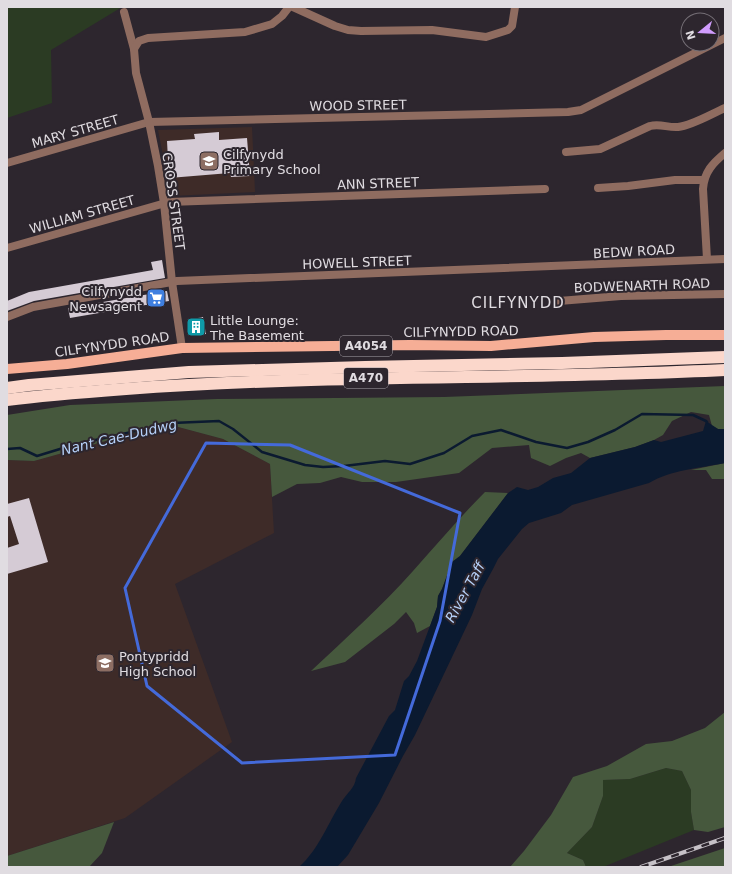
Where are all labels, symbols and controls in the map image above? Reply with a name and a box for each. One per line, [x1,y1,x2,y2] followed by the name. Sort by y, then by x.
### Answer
[680,12,720,52] north arrow
[683,29,699,41] text: N
[309,97,407,114] street label: WOOD STREET
[30,112,121,151] street label: MARY STREET
[223,147,321,177] place label: Cilfynydd Primary School
[198,150,220,172] school or university icon: Cilfynydd Primary School
[159,151,188,251] street label: CROSS STREET
[337,175,419,192] street label: ANN STREET
[28,192,137,237] street label: WILLIAM STREET
[593,242,675,261] street label: BEDW ROAD
[302,253,412,272] street label: HOWELL STREET
[574,276,710,295] street label: BODWENARTH ROAD
[69,284,142,314] place label: Cilfynydd Newsagent
[145,287,167,309] supermarket icon: Cilfynydd Newsagent
[471,294,565,312] district label: CILFYNYDD
[209,313,304,343] place label: Little Lounge: The Basement
[185,316,207,338] building icon: Little Lounge: The Basement
[403,323,519,340] street label: CILFYNYDD ROAD
[54,329,170,360] street label: CILFYNYDD ROAD
[340,336,392,356] road number: A4054
[344,368,388,388] road number: A470
[59,416,179,458] water label: Nant Cae-Dudwg
[442,557,489,625] water label: River Taff
[119,649,196,679] place label: Pontypridd High School
[94,652,116,674] school or university icon: Pontypridd High School

